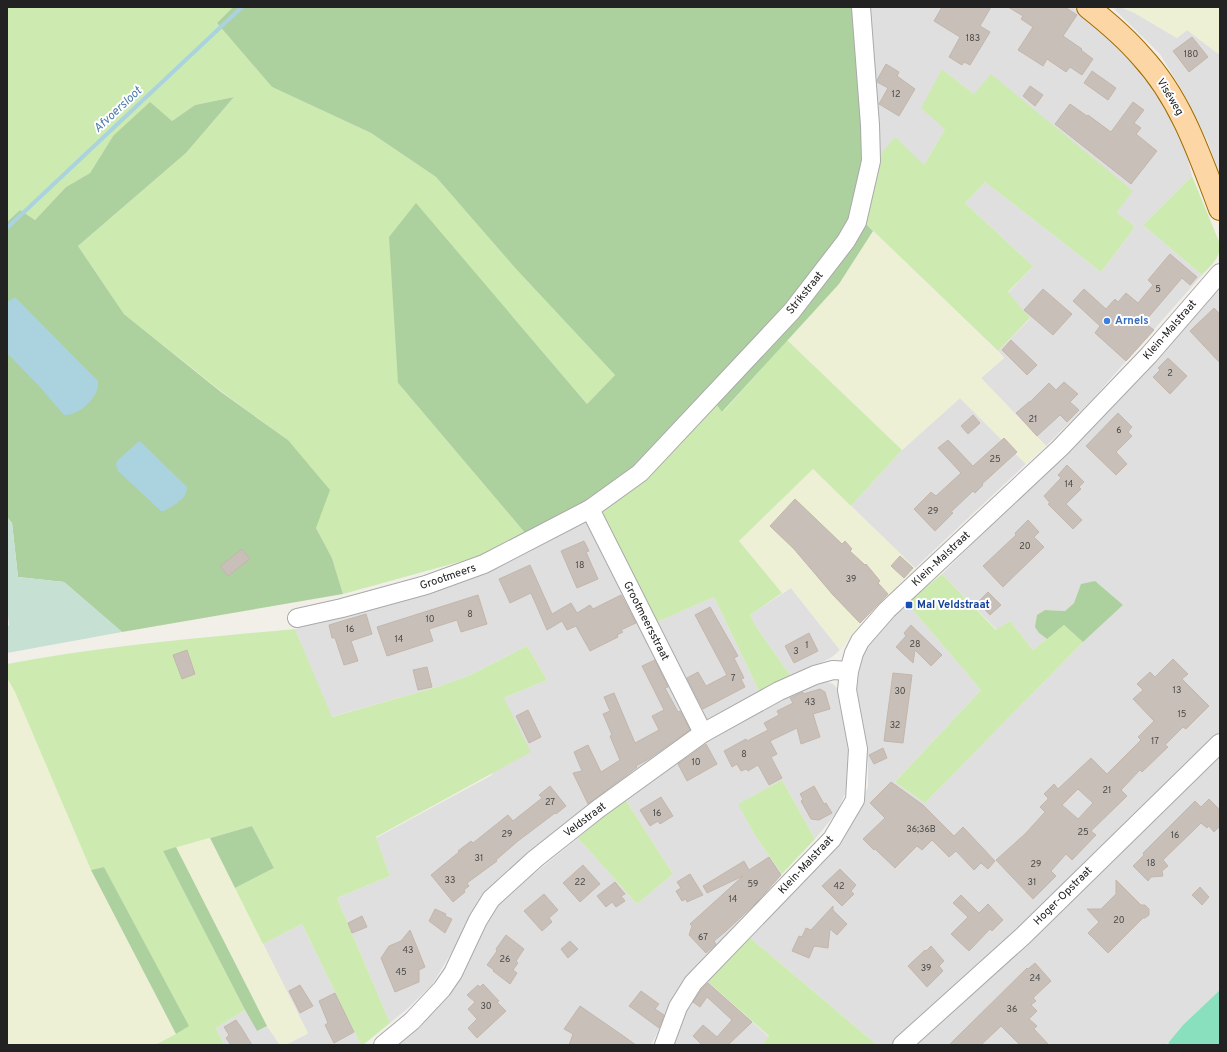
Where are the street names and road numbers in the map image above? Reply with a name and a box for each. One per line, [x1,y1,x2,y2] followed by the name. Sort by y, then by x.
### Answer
[1153,76,1187,118] street label: Viséweg
[783,269,827,317] street label: Strikstraat
[1140,297,1200,363] street label: Klein-Malstraat
[909,528,973,590] street label: Klein-Malstraat
[418,561,478,593] street label: Grootmeers
[620,579,672,663] street label: Grootmeersstraat
[561,799,609,841] street label: Veldstraat
[775,833,837,897] street label: Klein-Malstraat
[1031,864,1095,928] street label: Hoger-Opstraat

